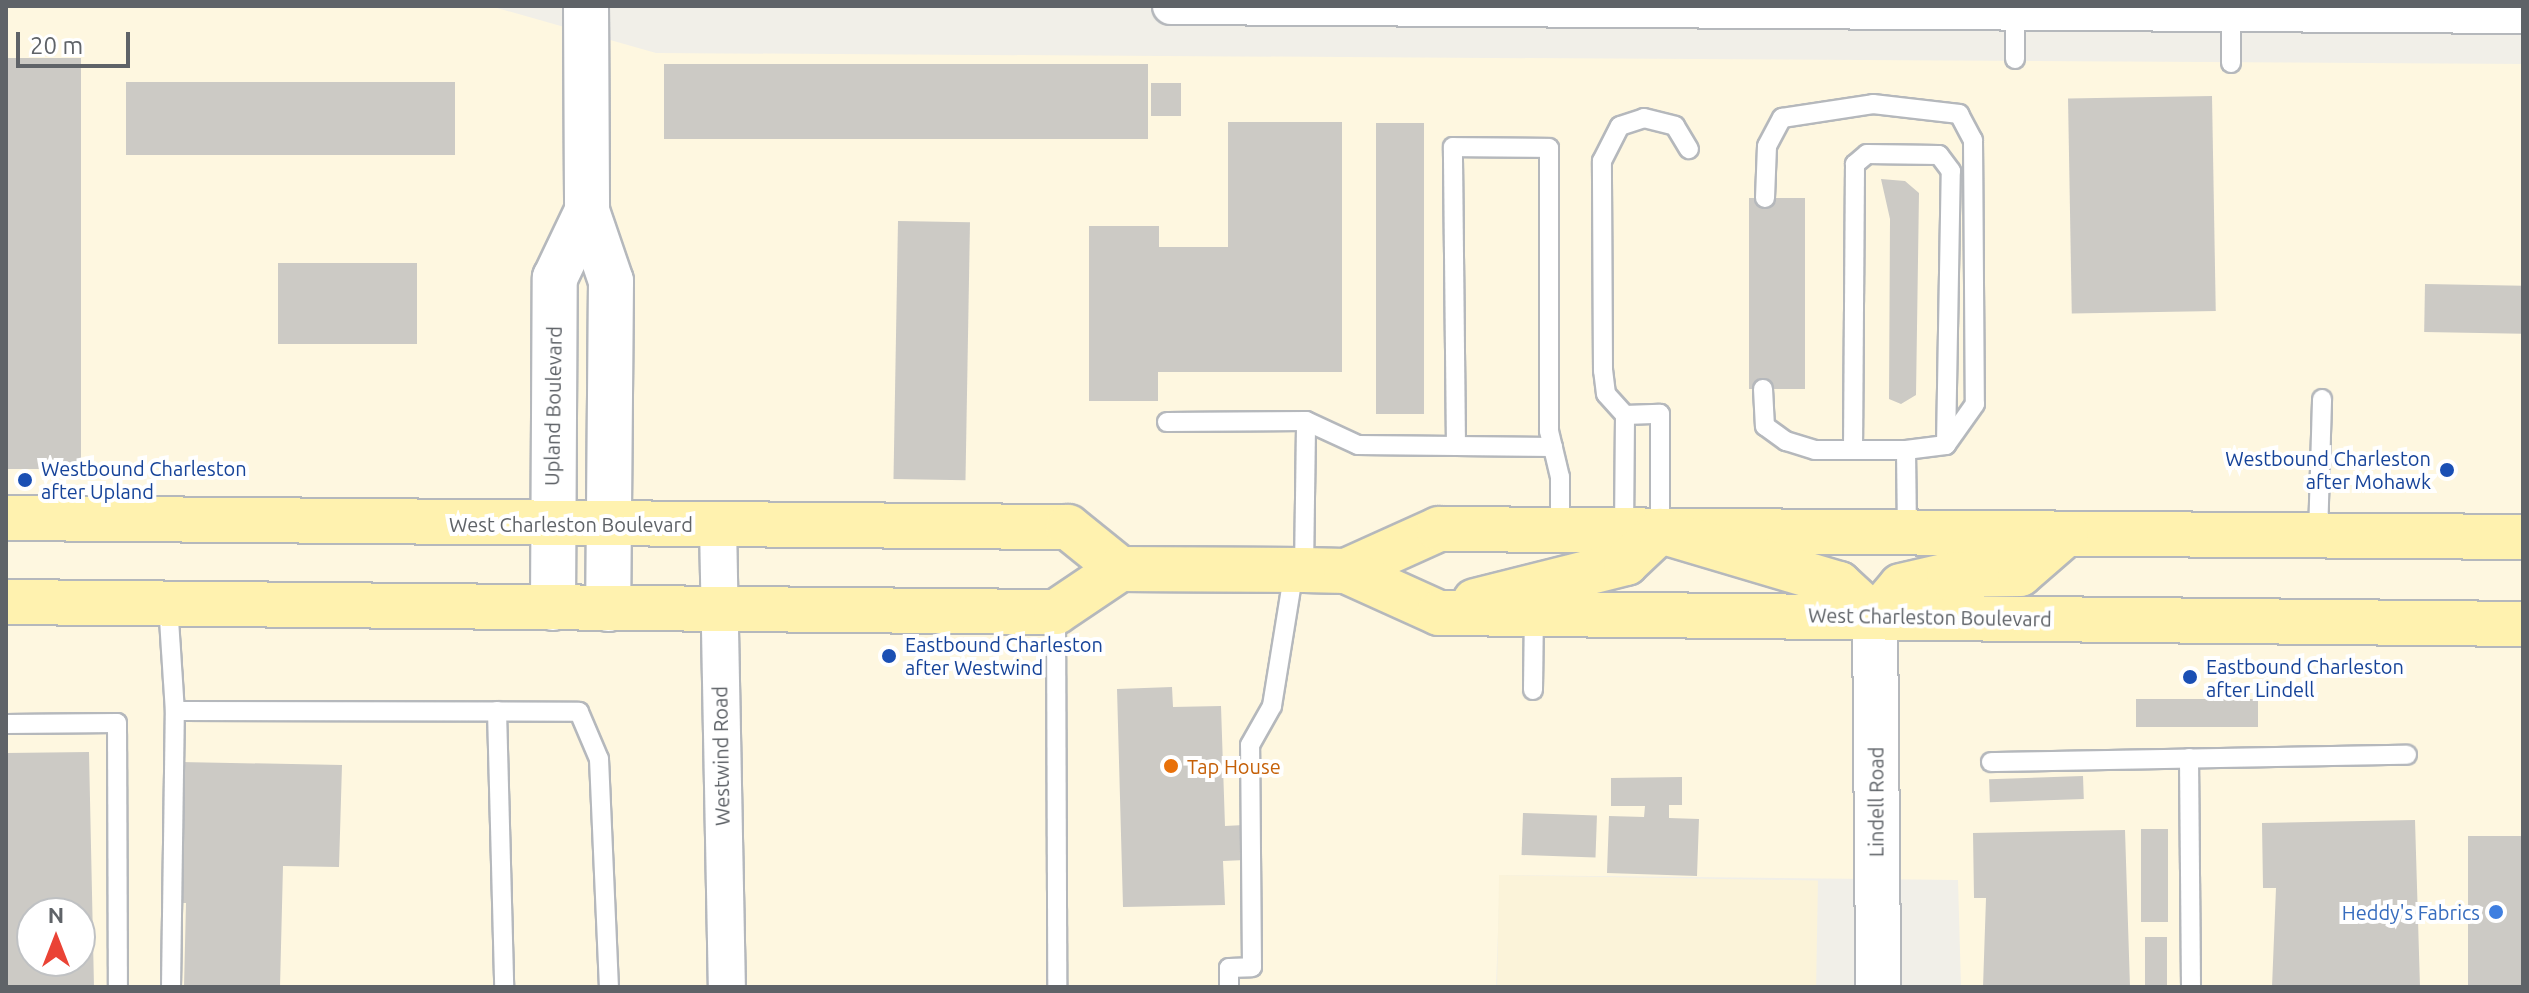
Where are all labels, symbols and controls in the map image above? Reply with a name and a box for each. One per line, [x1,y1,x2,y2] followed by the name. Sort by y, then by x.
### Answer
[20,16,134,66] scale bar
[30,32,83,59] text: 20 m
[540,326,566,486] street label: Upland Boulevard
[2225,446,2431,493] place label: Westbound Charleston after Mohawk
[41,456,247,503] place label: Westbound Charleston after Upland
[2438,461,2456,479] marker: Westbound Charleston after Mohawk
[16,471,34,489] marker: Westbound Charleston after Upland
[449,512,693,536] street label: West Charleston Boulevard
[1808,603,2052,631] street label: West Charleston Boulevard
[905,632,1103,679] place label: Eastbound Charleston after Westwind
[880,647,898,665] marker: Eastbound Charleston after Westwind
[2206,654,2404,701] place label: Eastbound Charleston after Lindell
[2181,668,2199,686] marker: Eastbound Charleston after Lindell
[708,686,734,826] street label: Westwind Road
[1864,747,1888,857] street label: Lindell Road
[1187,754,1281,778] place label: Tap House
[1162,757,1180,775] marker: Tap House
[16,897,96,977] north arrow
[2342,900,2480,924] place label: Heddy's Fabrics
[48,902,64,927] text: N
[2487,903,2505,921] marker: Heddy's Fabrics

